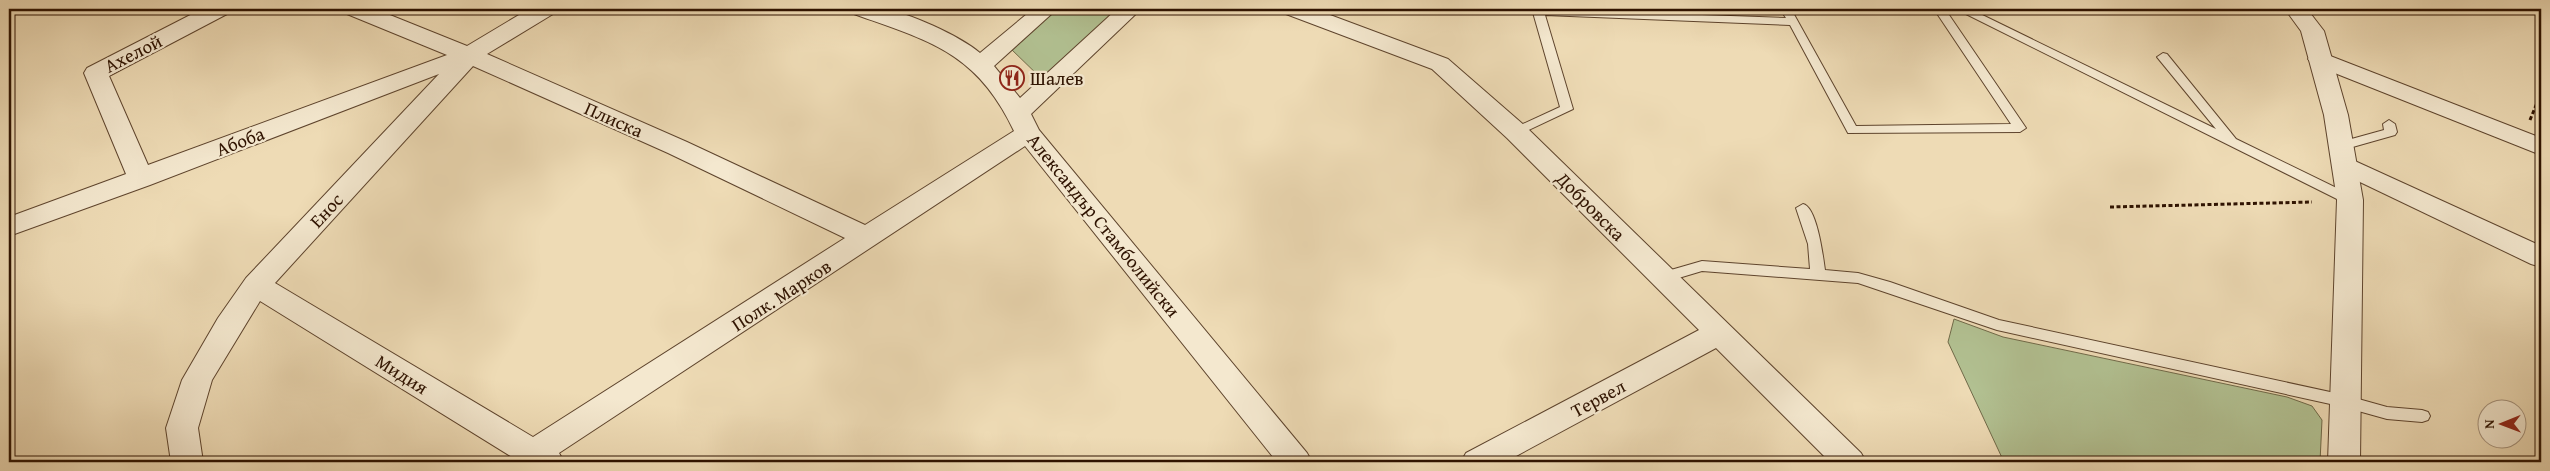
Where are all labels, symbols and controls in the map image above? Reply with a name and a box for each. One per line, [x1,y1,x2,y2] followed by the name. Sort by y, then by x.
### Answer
[99,27,167,79] street label: Ахелой
[1030,64,1084,92] place label: Шалев
[999,65,1025,91] restaurant icon: Шалев
[580,94,648,144] street label: Плиска
[212,119,268,163] street label: Абоба
[1021,127,1187,323] street label: Александър Стамболийски
[1549,164,1632,247] street label: Добровска
[303,186,349,234] street label: Енос
[725,252,837,338] street label: Полк. Марков
[370,347,434,401] street label: Мидия
[1566,372,1630,424] street label: Тервел
[2478,398,2528,448] north arrow
[2479,419,2499,429] text: N

